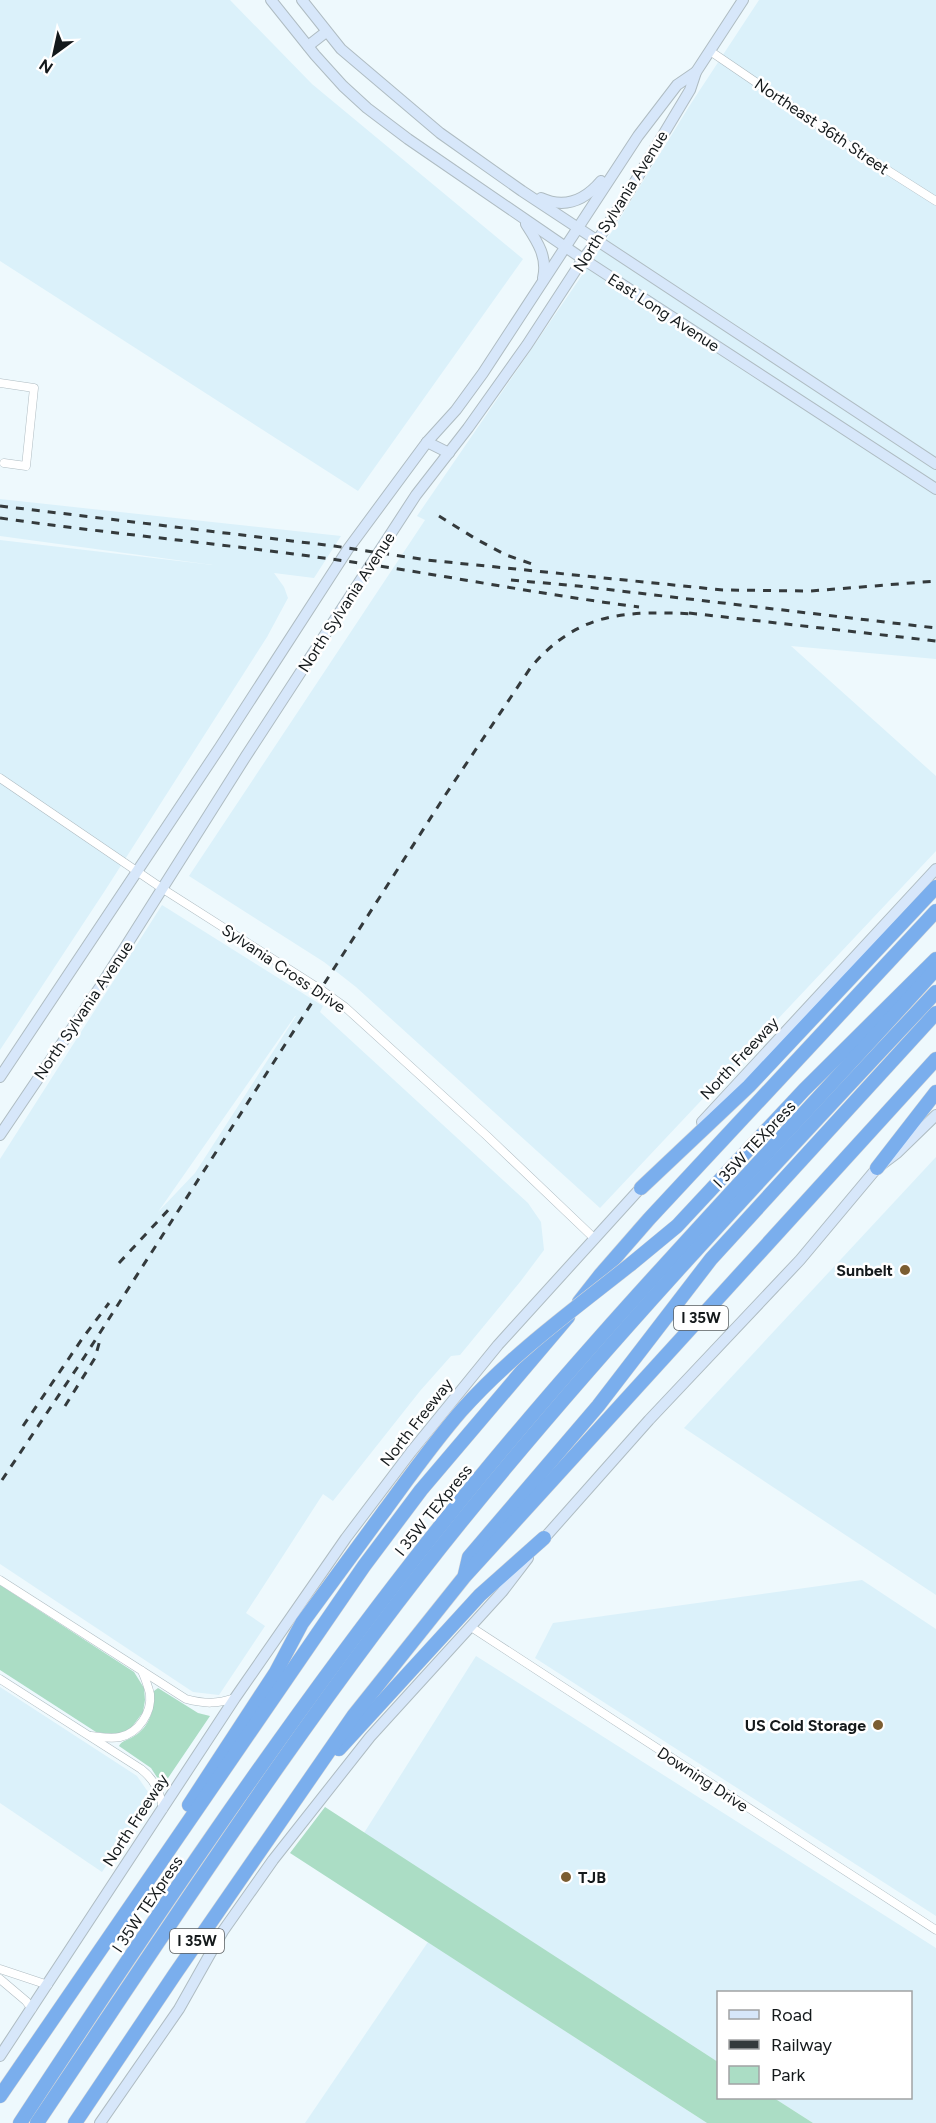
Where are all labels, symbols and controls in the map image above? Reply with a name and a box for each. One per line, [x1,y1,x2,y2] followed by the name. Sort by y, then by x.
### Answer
[24,24,84,84] north arrow
[36,55,56,77] text: N
[751,74,892,178] street label: Northeast 36th Street
[569,127,672,275] street label: North Sylvania Avenue
[604,269,723,356] street label: East Long Avenue
[294,529,399,676] street label: North Sylvania Avenue
[218,920,349,1017] street label: Sylvania Cross Drive
[30,937,137,1083] street label: North Sylvania Avenue
[696,1013,783,1104] street label: North Freeway
[709,1097,800,1192] street label: I 35W TEXpress
[836,1261,893,1280] place label: Sunbelt
[898,1263,912,1277] marker: Sunbelt
[674,1306,728,1330] road number: I 35W
[376,1374,457,1470] street label: North Freeway
[391,1461,476,1560] street label: I 35W TEXpress
[745,1716,866,1735] place label: US Cold Storage
[871,1718,885,1732] marker: US Cold Storage
[654,1743,752,1816] street label: Downing Drive
[99,1770,173,1870] street label: North Freeway
[108,1852,187,1956] street label: I 35W TEXpress
[578,1868,606,1887] place label: TJB
[559,1870,573,1884] marker: TJB
[170,1929,224,1953] road number: I 35W
[717,1991,912,2099] legend
[771,2004,812,2026] text: Road
[771,2034,833,2056] text: Railway
[771,2064,806,2086] text: Park

